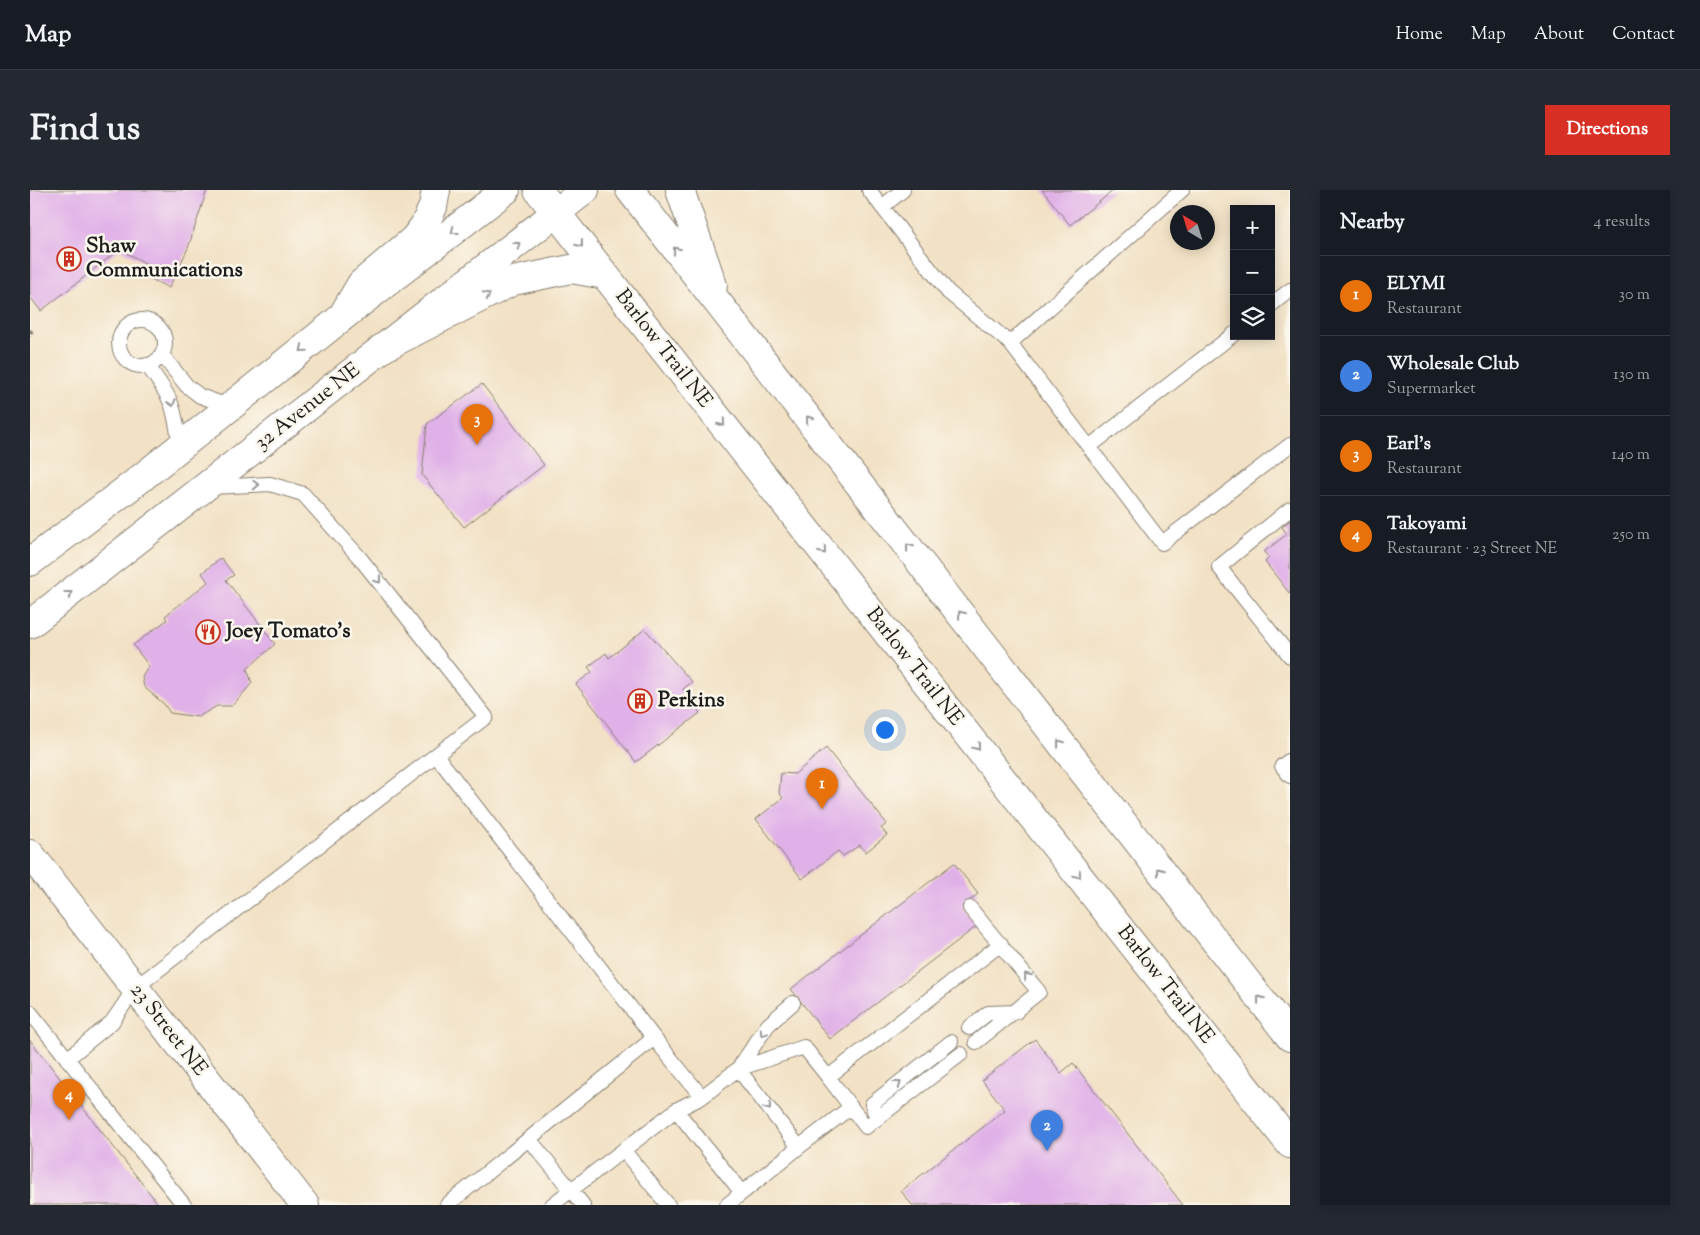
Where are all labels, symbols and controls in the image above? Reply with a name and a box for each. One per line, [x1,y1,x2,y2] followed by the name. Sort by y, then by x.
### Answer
[25,18,71,52] text: Map
[1396,22,1443,48] text: Home
[1471,22,1506,48] text: Map
[1534,22,1584,48] text: About
[1612,22,1675,48] text: Contact
[30,105,140,156] text: Find us
[1545,105,1670,155] button: Directions
[1170,205,1215,250] north arrow
[1230,205,1275,340] map controls
[1230,205,1275,250] button: +
[1340,208,1405,238] text: Nearby
[1594,211,1650,234] text: 4 results
[451,225,460,233] one-way arrow
[86,232,243,286] place label: Shaw Communications
[575,238,583,247] one-way arrow
[511,242,520,250] one-way arrow
[56,246,82,272] building icon: Shaw Communications
[674,247,682,256] one-way arrow
[1230,250,1275,295] button: −
[1387,271,1445,298] text: ELYMI
[607,283,719,415] street label: Barlow Trail NE
[1353,284,1359,307] text: 1
[1619,284,1650,307] text: 30 m
[481,291,490,301] one-way arrow
[1230,295,1275,340] button: layers
[1387,298,1462,321] text: Restaurant
[300,343,309,351] one-way arrow
[1387,351,1519,378] text: Wholesale Club
[249,356,367,458] street label: 32 Avenue NE
[1352,364,1360,387] text: 2
[1613,364,1650,387] text: 130 m
[1387,378,1476,401] text: Supermarket
[166,398,176,406] one-way arrow
[461,404,493,445] pin: 3
[806,416,814,425] one-way arrow
[716,418,725,427] one-way arrow
[1387,431,1431,458] text: Earl's
[1353,444,1359,467] text: 3
[1612,444,1650,467] text: 140 m
[1387,458,1462,481] text: Restaurant
[252,479,260,490] one-way arrow
[1387,511,1467,538] text: Takoyami
[1352,524,1360,547] text: 4
[1612,524,1650,547] text: 250 m
[1387,538,1557,561] text: Restaurant · 23 Street NE
[905,544,914,553] one-way arrow
[817,545,825,554] one-way arrow
[372,574,380,583] one-way arrow
[63,591,72,600] one-way arrow
[858,601,970,733] street label: Barlow Trail NE
[958,611,966,620] one-way arrow
[224,617,350,647] place label: Joey Tomato's
[195,619,221,645] restaurant icon: Joey Tomato's
[658,686,725,716] place label: Perkins
[627,688,653,714] building icon: Perkins
[872,717,898,743] your location
[1057,739,1066,748] one-way arrow
[972,742,981,751] one-way arrow
[806,768,838,809] pin: 1
[1158,868,1166,877] one-way arrow
[1072,869,1080,878] one-way arrow
[1109,919,1221,1051] street label: Barlow Trail NE
[1024,973,1032,982] one-way arrow
[122,977,214,1083] street label: 23 Street NE
[1257,995,1266,1005] one-way arrow
[760,1027,769,1037] one-way arrow
[53,1079,85,1120] pin: 4
[892,1080,901,1089] one-way arrow
[763,1101,771,1110] one-way arrow
[1031,1110,1063,1151] pin: 2

